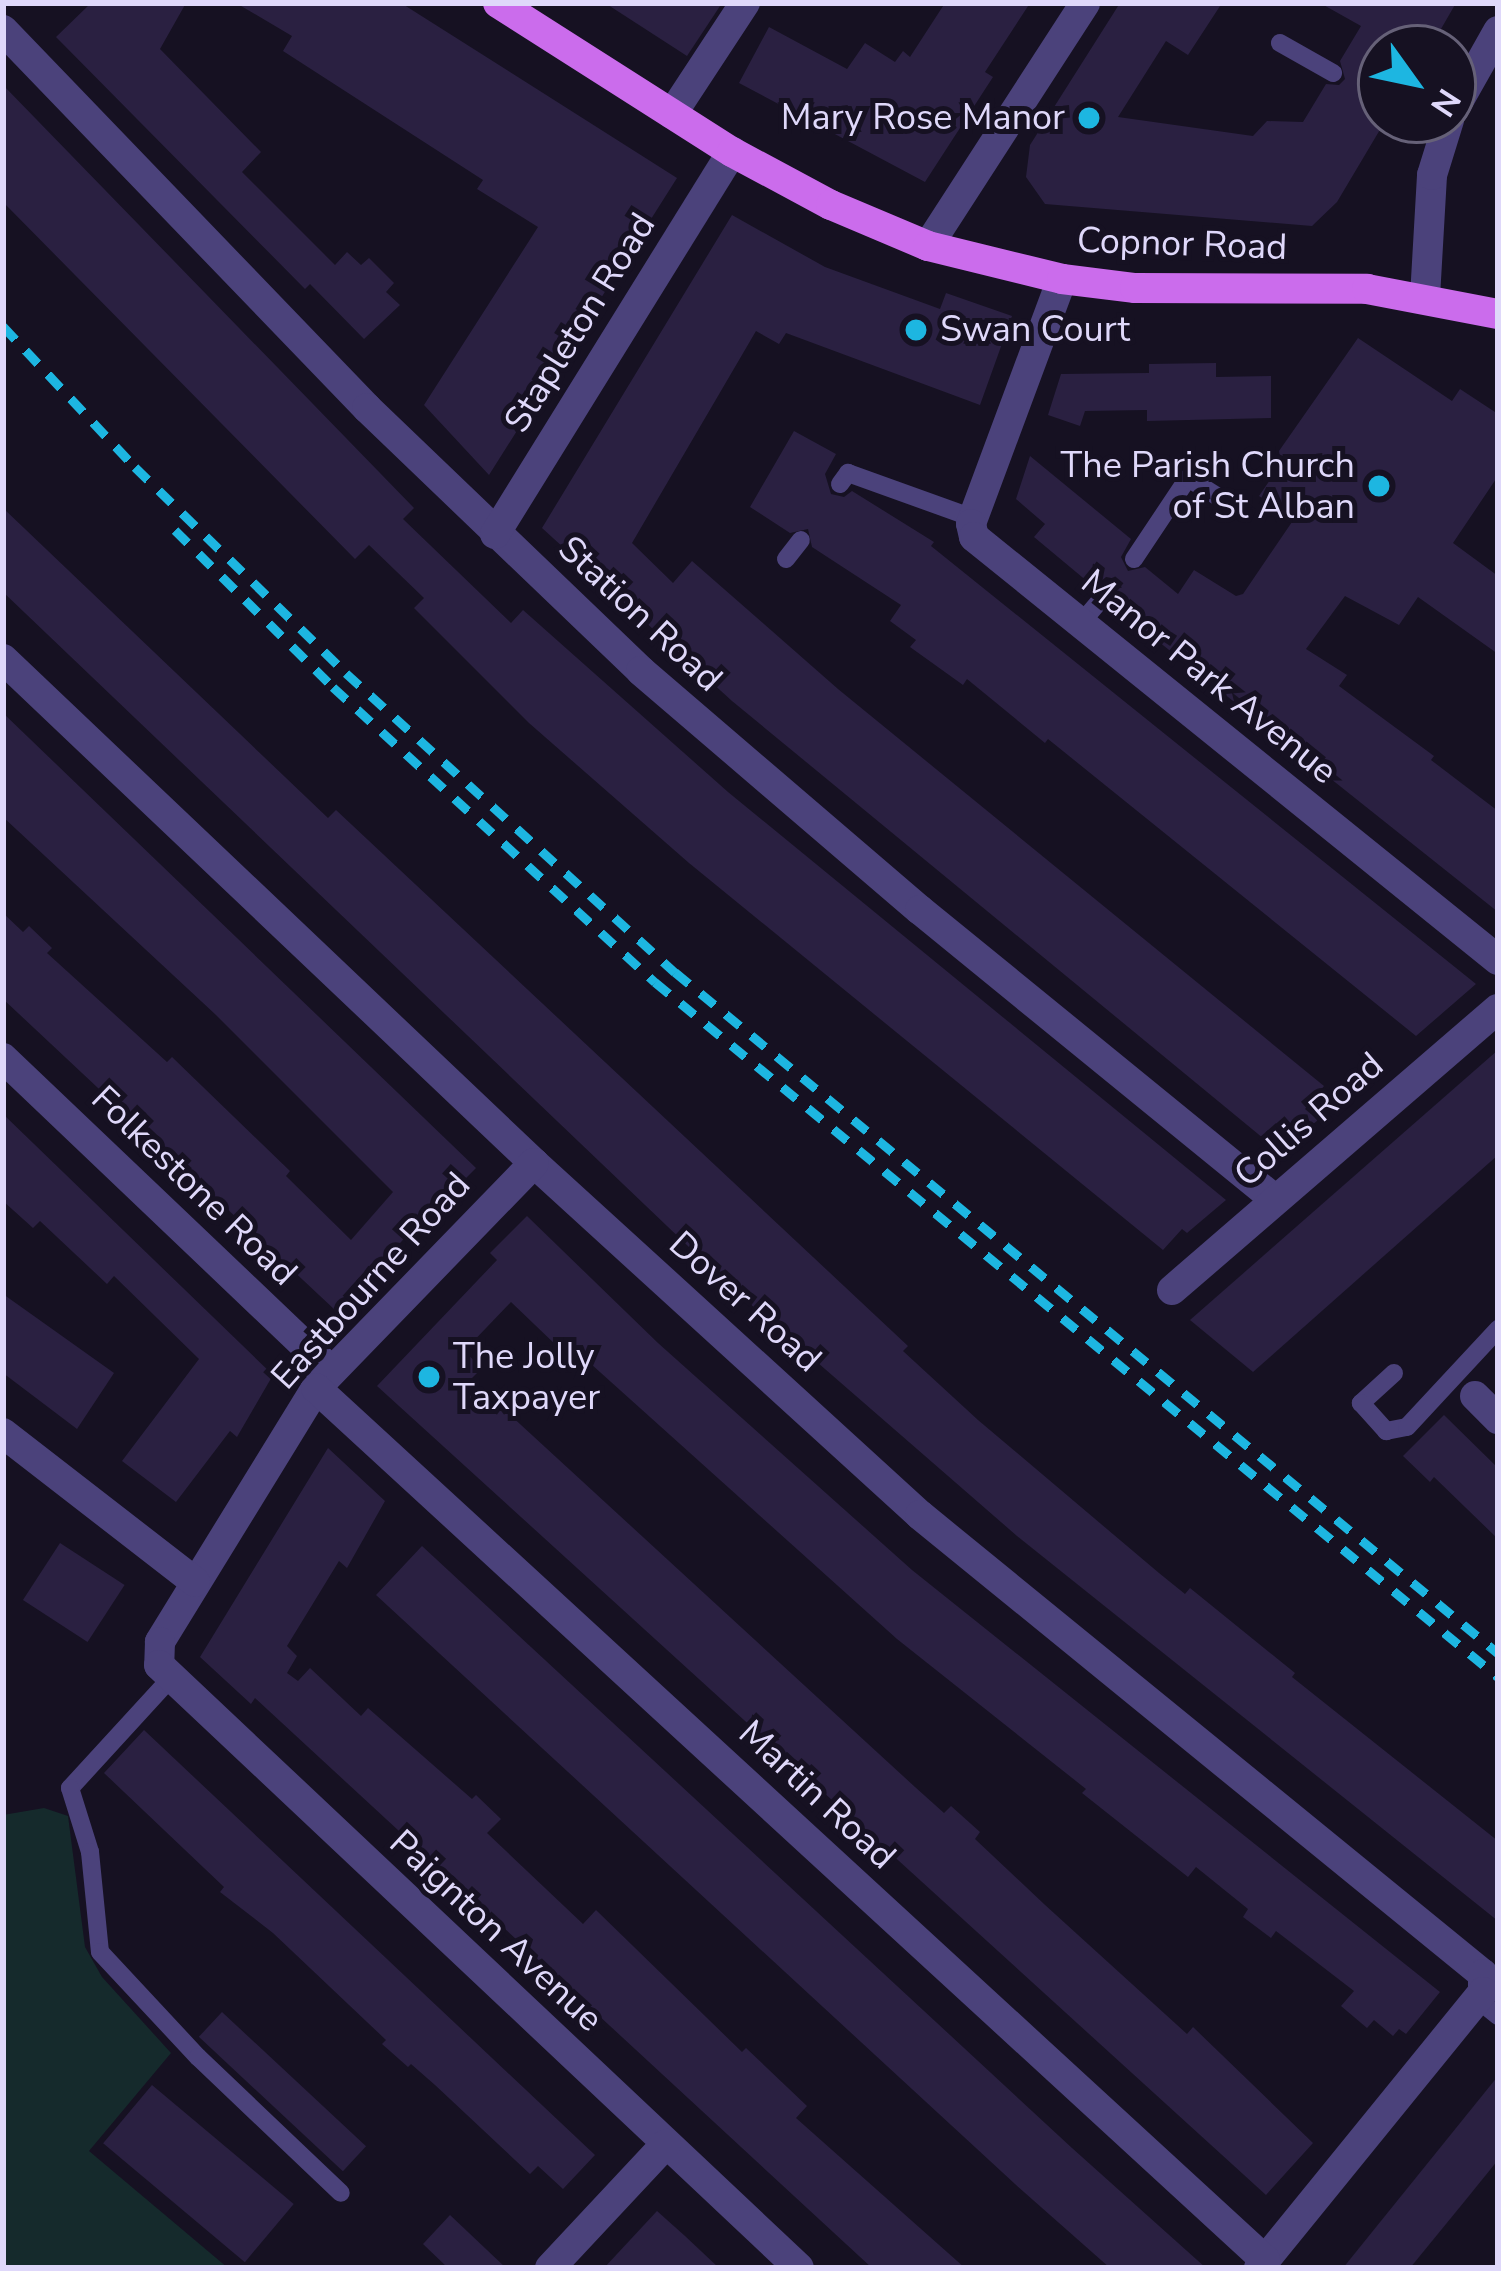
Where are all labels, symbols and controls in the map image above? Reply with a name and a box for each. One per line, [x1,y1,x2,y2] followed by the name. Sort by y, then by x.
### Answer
[1357,24,1477,144] north arrow
[1420,80,1471,125] text: N
[781,96,1065,140] place label: Mary Rose Manor
[1076,105,1102,131] marker: Mary Rose Manor
[495,205,665,441] street label: Stapleton Road
[1076,219,1288,269] street label: Copnor Road
[940,308,1130,352] place label: Swan Court
[903,317,929,343] marker: Swan Court
[1061,443,1355,528] place label: The Parish Church of St Alban
[1366,473,1392,499] marker: The Parish Church of St Alban
[549,527,731,701] street label: Station Road
[1073,561,1345,793] street label: Manor Park Avenue
[1226,1044,1392,1196] street label: Collis Road
[82,1077,306,1295] street label: Folkestone Road
[263,1164,479,1398] street label: Eastbourne Road
[660,1222,830,1382] street label: Dover Road
[453,1334,600,1419] place label: The Jolly Taxpayer
[416,1364,442,1390] marker: The Jolly Taxpayer
[730,1712,904,1878] street label: Martin Road
[381,1821,611,2041] street label: Paignton Avenue

